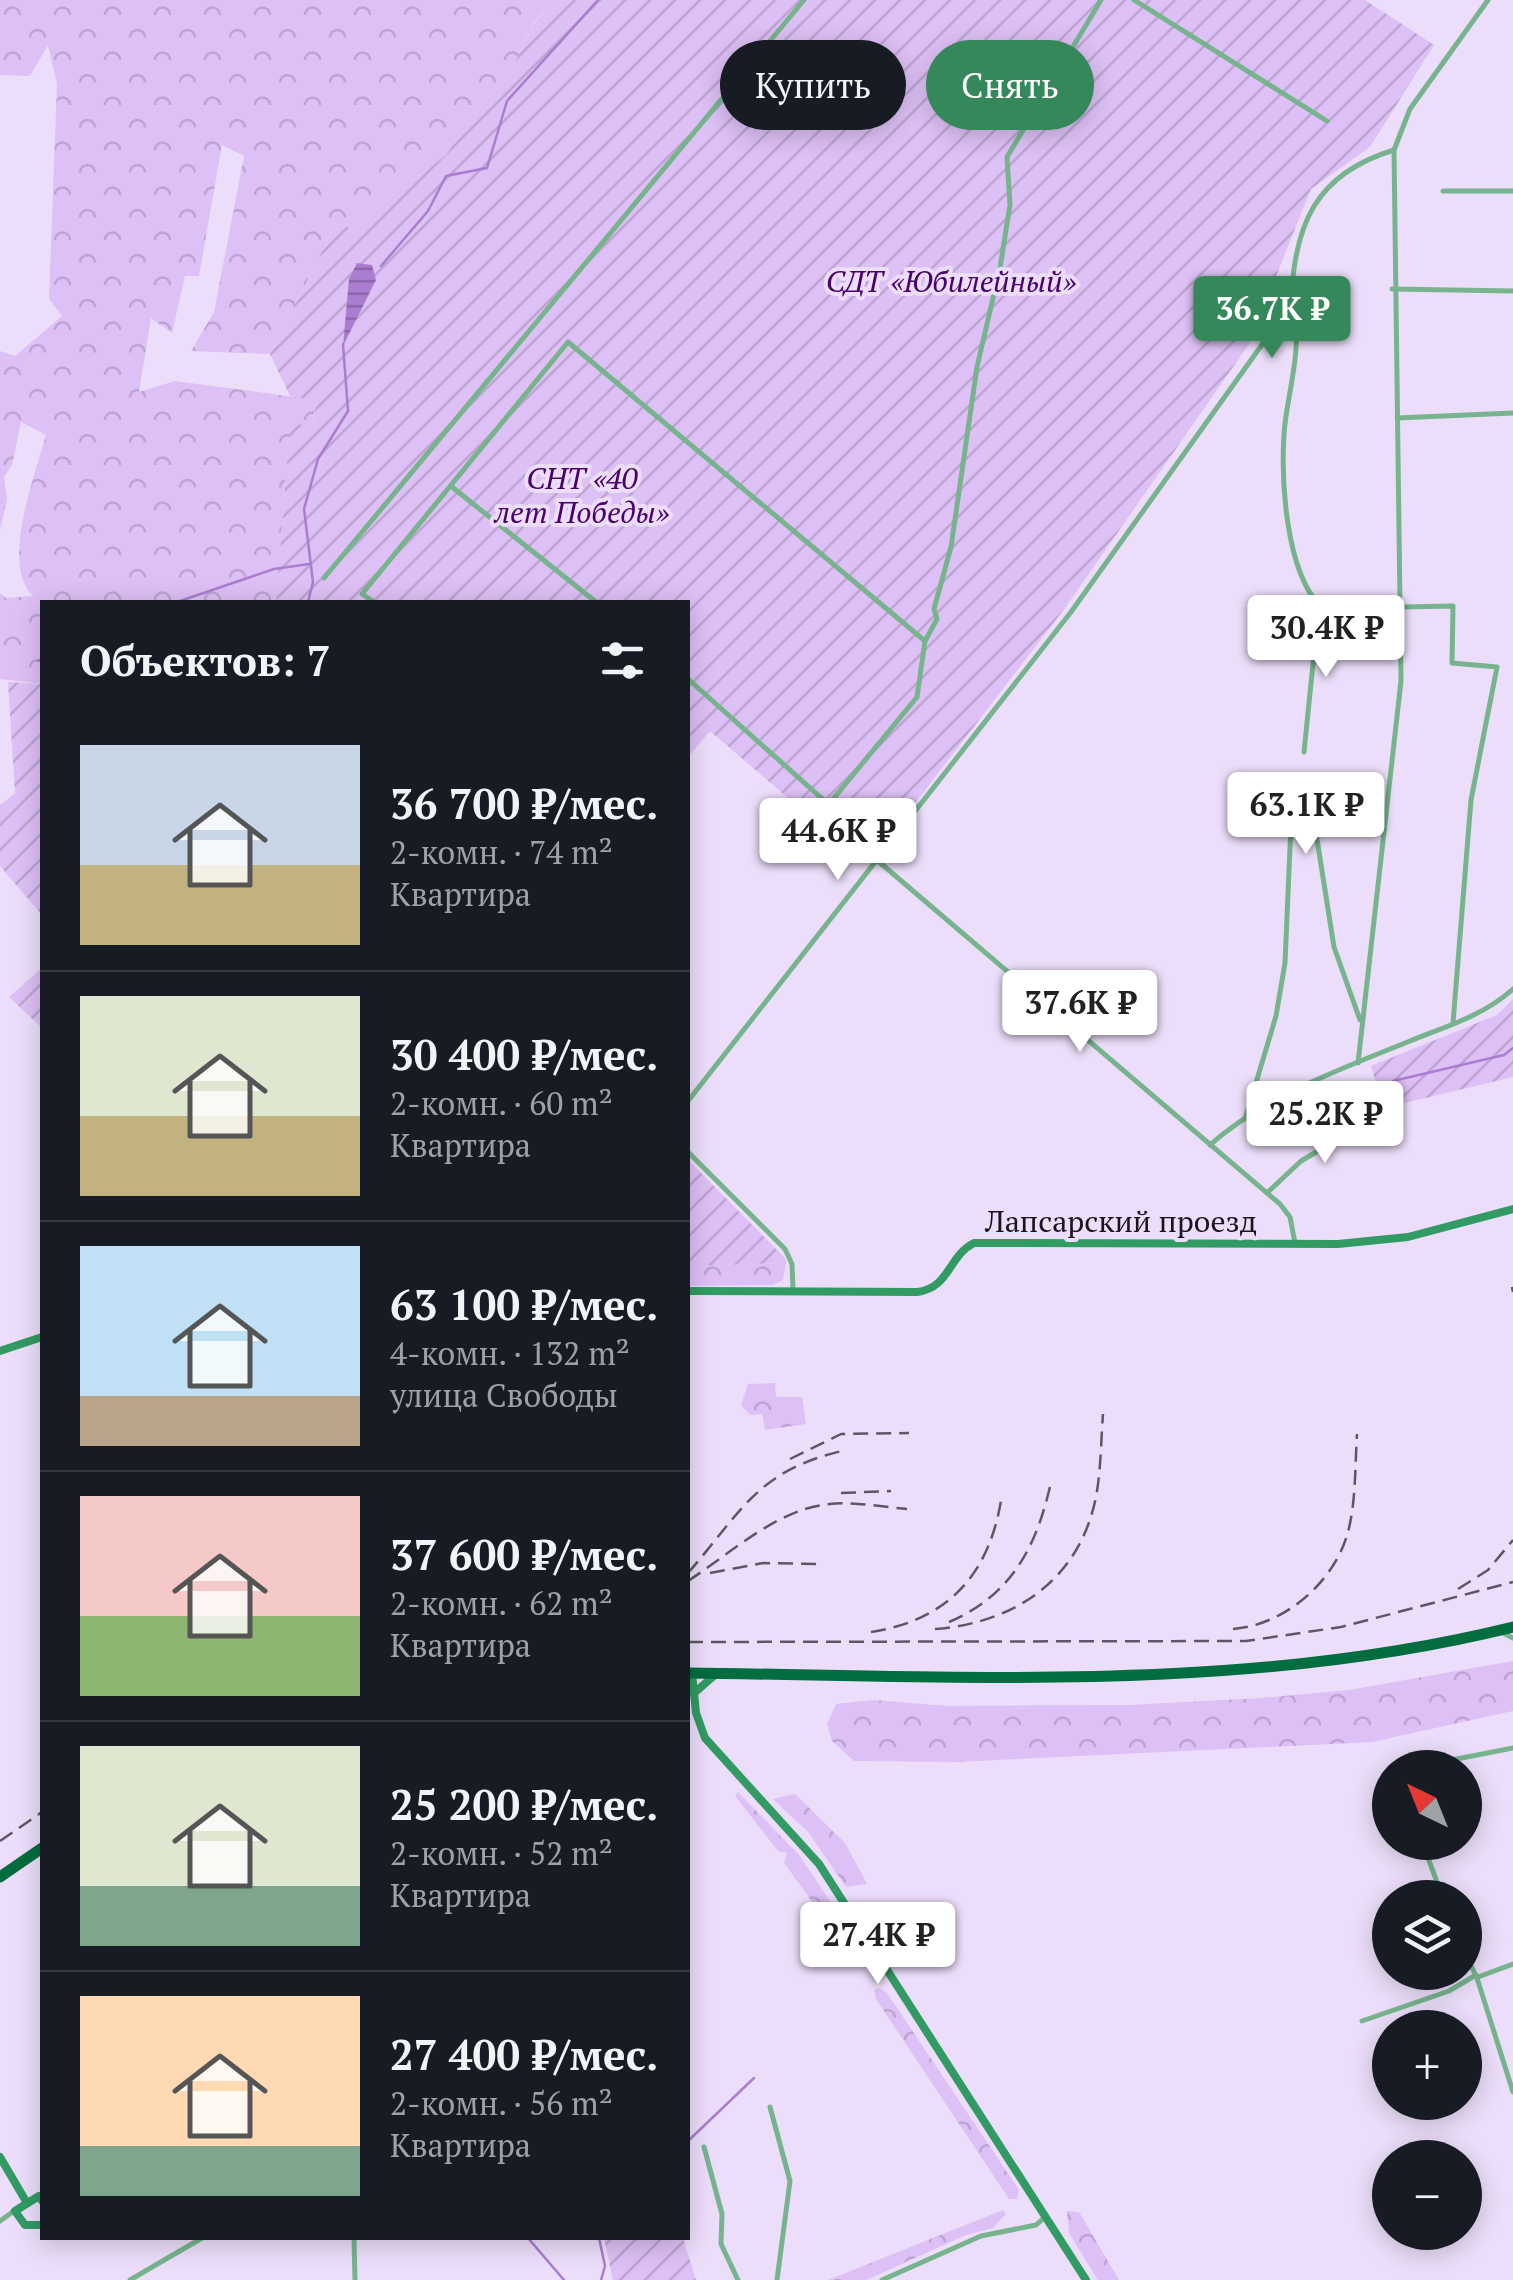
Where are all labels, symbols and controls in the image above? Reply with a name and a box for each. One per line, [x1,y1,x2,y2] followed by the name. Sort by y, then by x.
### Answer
[720,40,906,130] chip: Купить
[926,40,1094,130] chip: Снять
[826,261,1077,301] park label: СДТ «Юбилейный»
[1180,276,1364,361] pin: 36.7K ₽
[1215,287,1329,329] text: 36.7K ₽
[494,458,670,532] park label: СНТ «40 лет Победы»
[1234,595,1418,680] pin: 30.4K ₽
[1269,606,1383,648] text: 30.4K ₽
[80,632,331,688] text: Объектов: 7
[595,633,650,688] icon: filters
[1214,772,1398,857] pin: 63.1K ₽
[390,775,658,831] text: 36 700 ₽/мес.
[1249,783,1363,825] text: 63.1K ₽
[160,785,280,905] icon: home
[746,798,930,883] pin: 44.6K ₽
[781,809,895,851] text: 44.6K ₽
[390,831,613,873] text: 2-комн. · 74 m²
[390,873,531,915] text: Квартира
[988,970,1172,1055] pin: 37.6K ₽
[1024,981,1136,1023] text: 37.6K ₽
[390,1026,658,1082] text: 30 400 ₽/мес.
[160,1036,280,1156] icon: home
[1233,1081,1417,1166] pin: 25.2K ₽
[390,1082,613,1124] text: 2-комн. · 60 m²
[1268,1092,1382,1134] text: 25.2K ₽
[390,1124,531,1166] text: Квартира
[984,1201,1257,1241] street label: Лапсарский проезд
[390,1276,658,1332] text: 63 100 ₽/мес.
[160,1286,280,1406] icon: home
[390,1332,630,1374] text: 4-комн. · 132 m²
[390,1374,618,1416] text: улица Свободы
[390,1526,658,1582] text: 37 600 ₽/мес.
[160,1536,280,1656] icon: home
[390,1582,613,1624] text: 2-комн. · 62 m²
[390,1624,531,1666] text: Квартира
[1372,1750,1482,1860] north arrow
[1372,1750,1482,2250] map controls
[390,1776,658,1832] text: 25 200 ₽/мес.
[160,1786,280,1906] icon: home
[390,1832,613,1874] text: 2-комн. · 52 m²
[390,1874,531,1916] text: Квартира
[1372,1880,1482,1990] button: layers
[786,1902,970,1987] pin: 27.4K ₽
[822,1913,934,1955] text: 27.4K ₽
[1372,2010,1482,2120] button: +
[390,2026,658,2082] text: 27 400 ₽/мес.
[160,2036,280,2156] icon: home
[390,2082,613,2124] text: 2-комн. · 56 m²
[390,2124,531,2166] text: Квартира
[1372,2140,1482,2250] button: −

